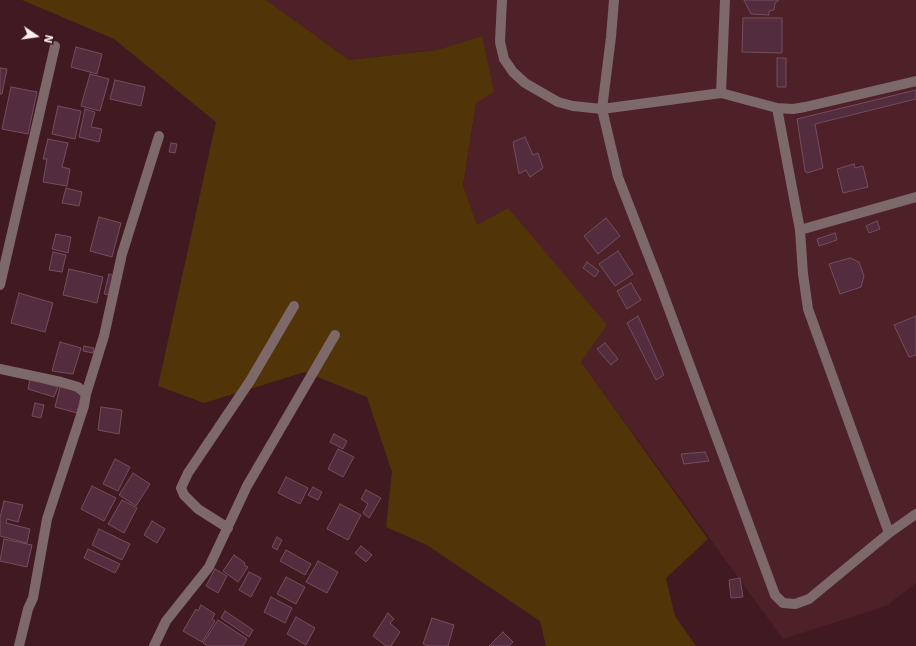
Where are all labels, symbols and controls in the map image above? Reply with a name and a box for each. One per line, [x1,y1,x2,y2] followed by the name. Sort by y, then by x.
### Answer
[16,16,56,56] north arrow
[41,33,55,44] text: N

